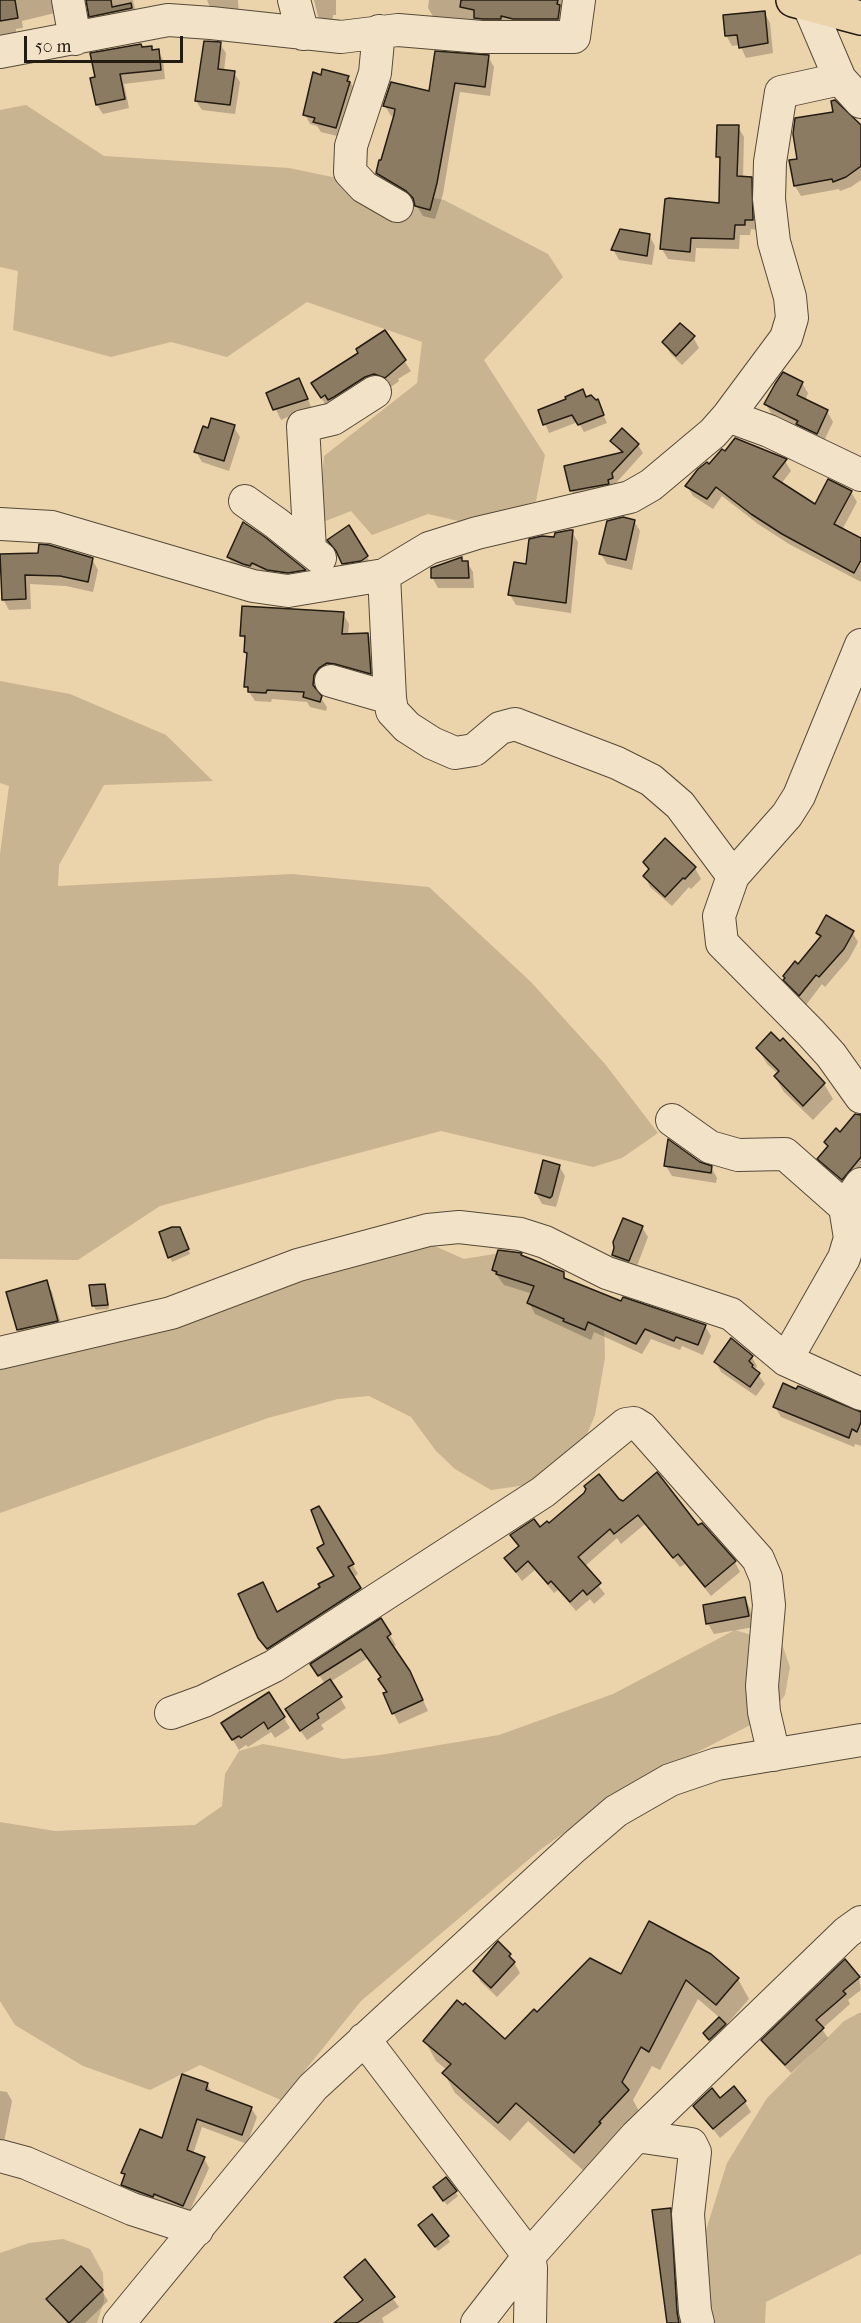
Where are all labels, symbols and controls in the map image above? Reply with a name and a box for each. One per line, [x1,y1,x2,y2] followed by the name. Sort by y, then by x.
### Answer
[27,24,186,62] scale bar
[35,36,71,57] text: 50 m

